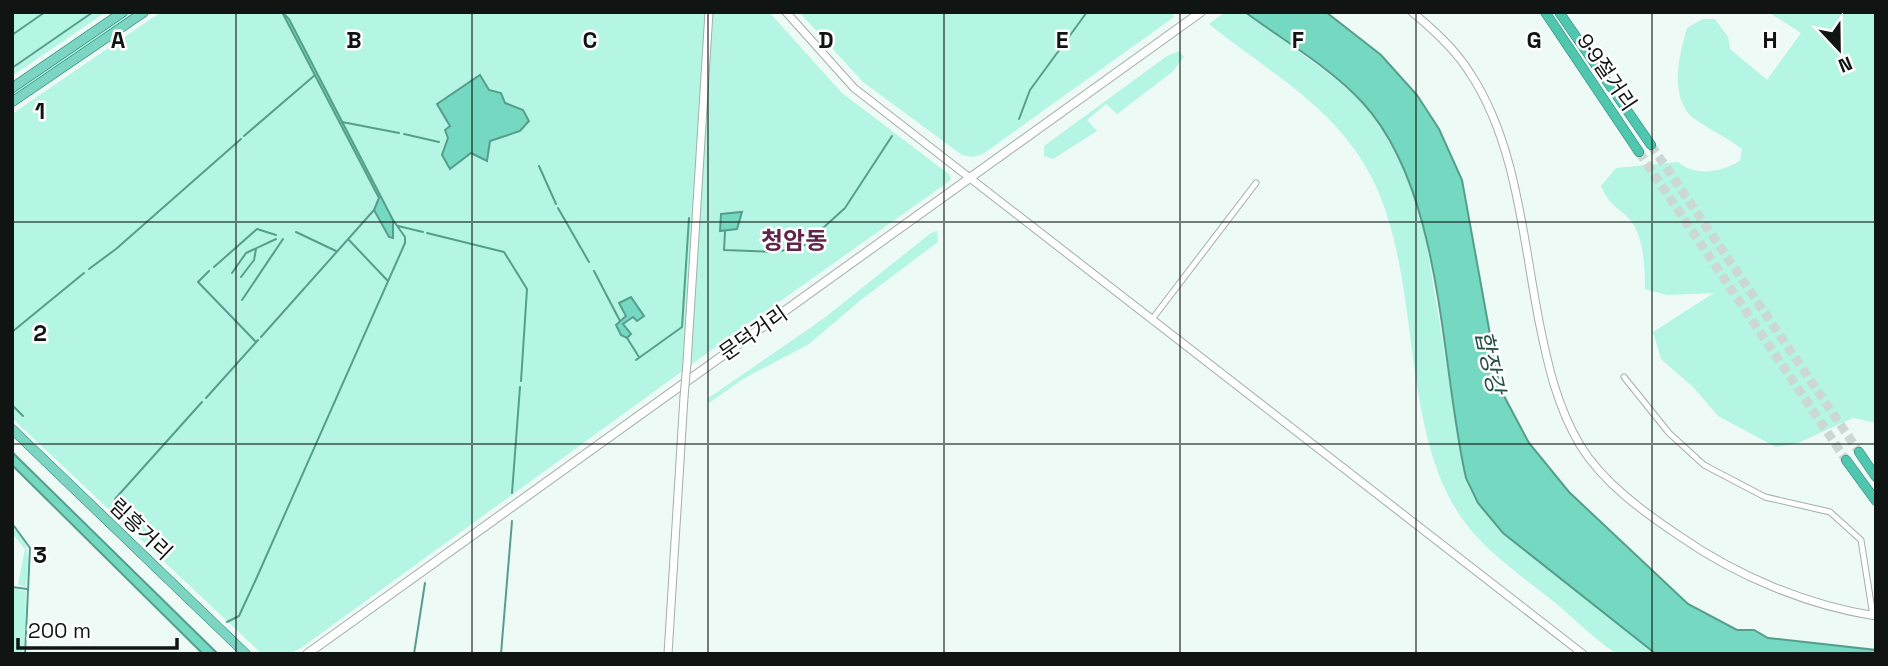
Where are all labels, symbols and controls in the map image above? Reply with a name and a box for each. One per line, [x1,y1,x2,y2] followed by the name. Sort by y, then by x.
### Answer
[1804,14,1874,84] north arrow
[111,25,126,55] text: A
[346,25,362,55] text: B
[583,25,597,55] text: C
[818,25,834,55] text: D
[1056,25,1068,55] text: E
[1292,25,1304,55] text: F
[1526,25,1542,55] text: G
[1762,25,1778,55] text: H
[1571,28,1643,116] street label: 9·9절거리
[1835,50,1856,78] text: N
[35,96,45,126] text: 1
[761,225,827,256] district label: 청암동
[714,300,792,366] street label: 문덕거리
[33,318,47,348] text: 2
[1469,328,1512,399] water label: 합장강
[104,492,178,566] street label: 림흥거리
[33,540,47,570] text: 3
[18,606,177,650] scale bar
[28,617,91,644] text: 200 m

